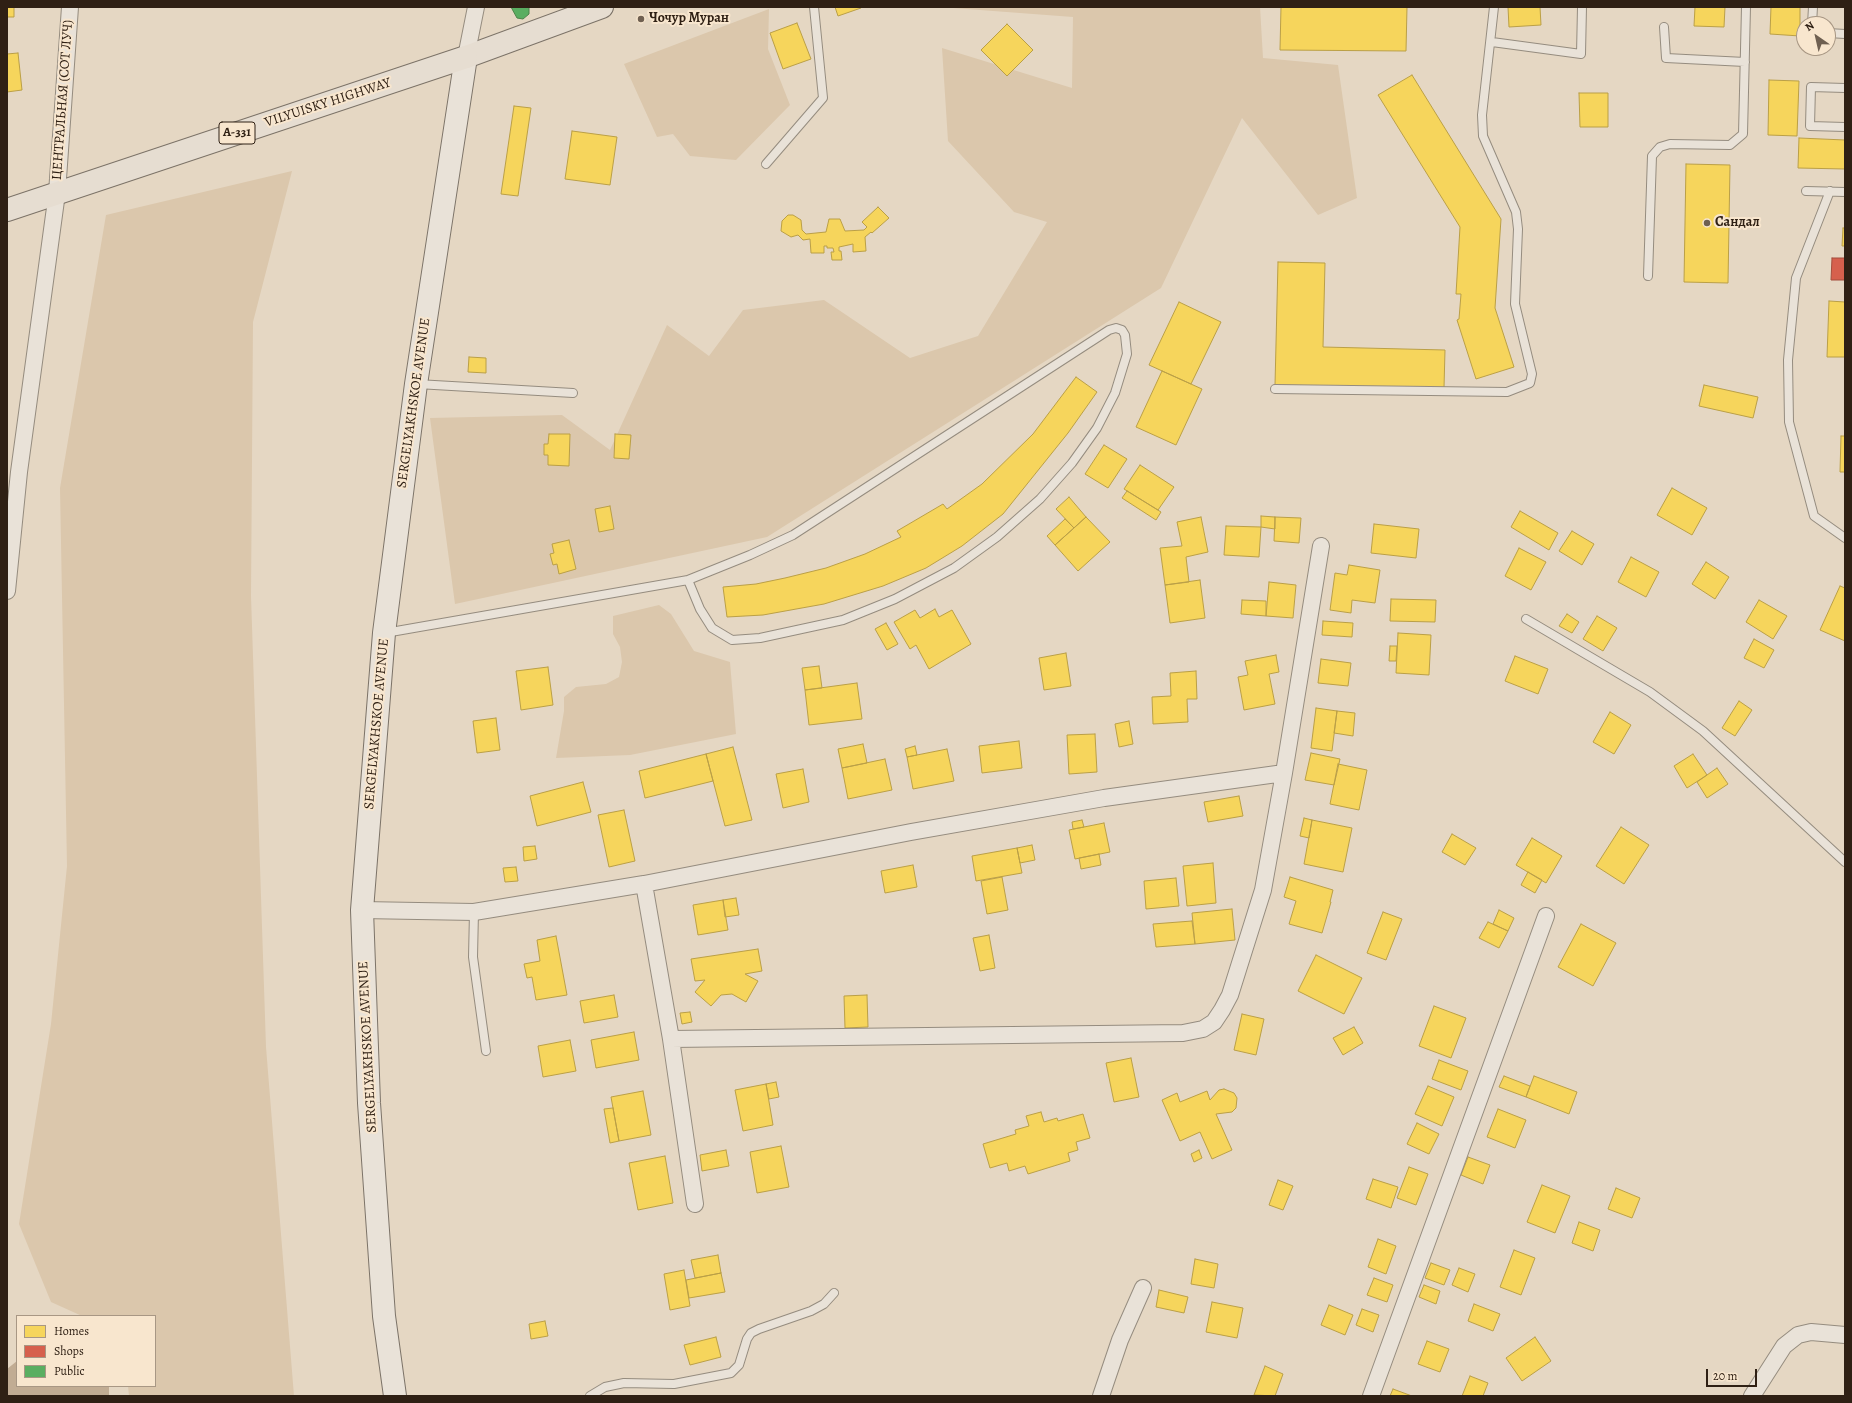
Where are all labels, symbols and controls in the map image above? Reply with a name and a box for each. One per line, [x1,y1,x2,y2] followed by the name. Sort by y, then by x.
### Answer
[649,11,729,27] place label: Чочур Муран
[636,14,646,24] marker: Чочур Муран
[1796,16,1836,56] north arrow
[1802,18,1817,35] text: N
[49,19,77,181] street label: ЦЕНТРАЛЬНАЯ (СОТ ЛУЧ)
[263,75,393,131] street label: VILYUISKY HIGHWAY
[219,122,255,144] road number: А-331
[1715,215,1760,231] place label: Сандал
[1702,218,1712,228] marker: Сандал
[394,317,434,489] street label: SERGELYAKHSKOE AVENUE
[361,638,393,810] street label: SERGELYAKHSKOE AVENUE
[355,961,381,1133] street label: SERGELYAKHSKOE AVENUE
[16,1315,156,1387] legend
[54,1323,89,1339] text: Homes
[54,1343,84,1359] text: Shops
[1708,1361,1759,1387] scale bar
[54,1363,85,1379] text: Public
[1713,1368,1737,1384] text: 20 m

